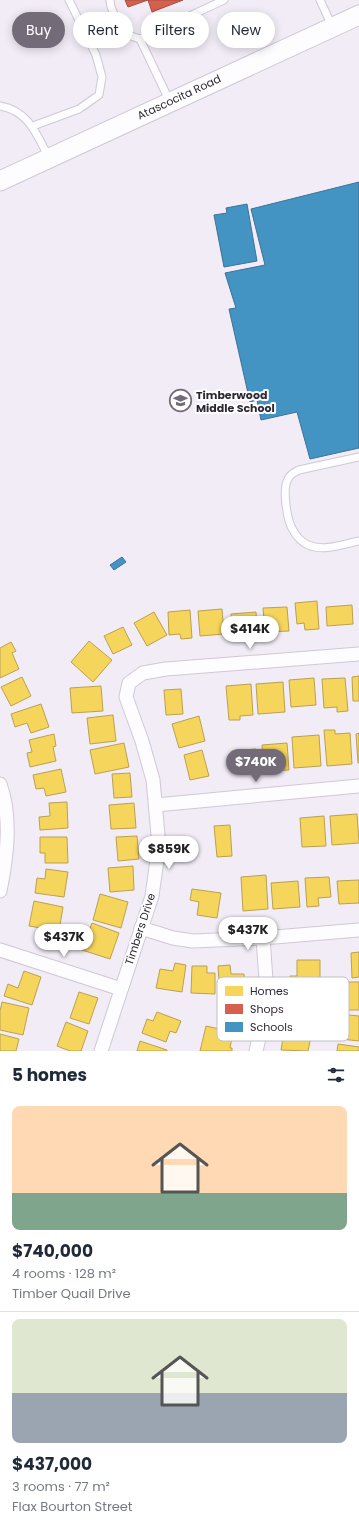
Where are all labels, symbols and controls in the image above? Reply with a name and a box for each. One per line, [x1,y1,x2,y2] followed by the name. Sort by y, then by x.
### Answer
[12,12,65,48] chip: Buy
[73,12,133,48] chip: Rent
[141,12,209,48] chip: Filters
[217,12,275,48] chip: New
[135,71,223,123] street label: Atascocita Road
[196,387,275,416] place label: Timberwood Middle School
[167,388,193,414] school or university icon: Timberwood Middle School
[222,616,278,650] pin: $414K
[230,619,270,638] text: $414K
[228,749,284,783] pin: $740K
[235,752,277,771] text: $740K
[141,836,197,870] pin: $859K
[148,839,190,858] text: $859K
[121,891,159,967] street label: Timbers Drive
[220,917,276,951] pin: $437K
[227,920,269,939] text: $437K
[36,924,92,958] pin: $437K
[43,927,85,946] text: $437K
[217,977,349,1041] legend
[250,983,289,999] text: Homes
[250,1001,284,1017] text: Shops
[250,1019,293,1035] text: Schools
[12,1063,87,1087] text: 5 homes
[325,1064,347,1086] icon: filters
[144,1132,216,1204] icon: home
[12,1239,93,1263] text: $740,000
[12,1264,116,1283] text: 4 rooms · 128 m²
[12,1284,131,1303] text: Timber Quail Drive
[144,1345,216,1417] icon: home
[12,1452,92,1476] text: $437,000
[12,1477,110,1496] text: 3 rooms · 77 m²
[12,1497,133,1516] text: Flax Bourton Street

